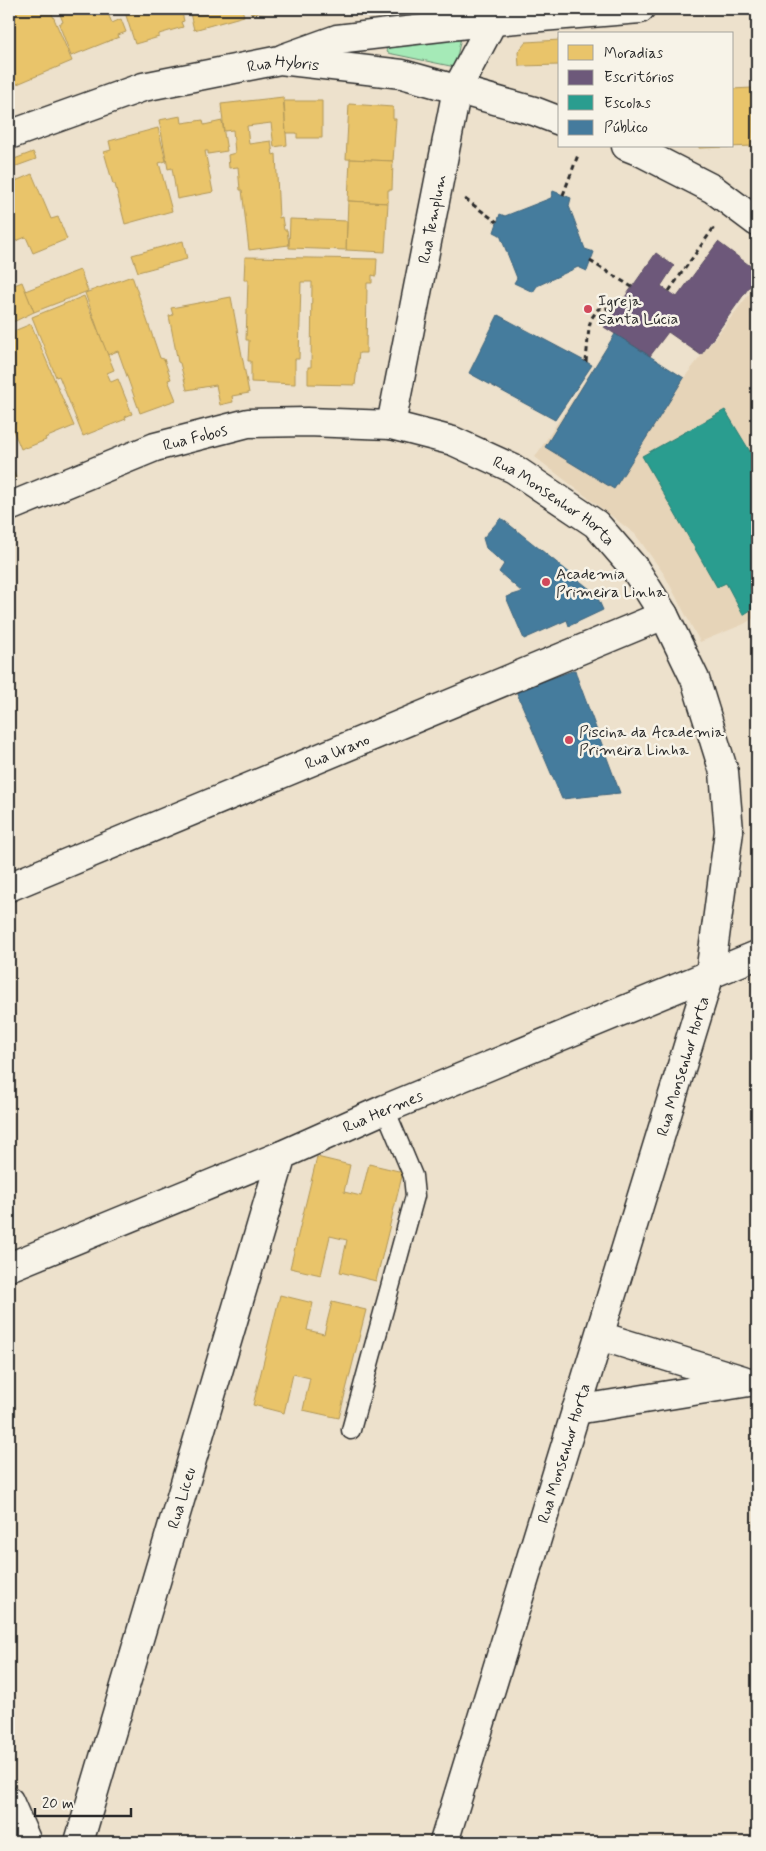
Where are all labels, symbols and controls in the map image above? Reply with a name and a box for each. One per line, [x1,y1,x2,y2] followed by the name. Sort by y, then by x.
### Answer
[558,32,734,148] legend
[604,44,663,64] text: Moradias
[245,51,320,78] street label: Rua Hybris
[604,68,674,88] text: Escritórios
[604,94,651,114] text: Escolas
[604,118,648,138] text: Público
[414,173,452,266] street label: Rua Templum
[598,291,679,330] place label: Igreja Santa Lúcia
[582,303,594,315] marker: Igreja Santa Lúcia
[161,420,230,457] street label: Rua Fobos
[489,452,619,551] street label: Rua Monsenhor Horta
[556,564,666,603] place label: Academia Primeira Linha
[540,576,552,588] marker: Academia Primeira Linha
[579,722,724,761] place label: Piscina da Academia Primeira Linha
[302,729,373,775] street label: Rua Urano
[563,734,575,746] marker: Piscina da Academia Primeira Linha
[652,994,715,1139] street label: Rua Monsenhor Horta
[340,1085,426,1139] street label: Rua Hermes
[533,1381,596,1526] street label: Rua Monsenhor Horta
[163,1465,201,1531] street label: Rua Liceu
[35,1786,131,1818] scale bar
[42,1794,74,1814] text: 20 m

